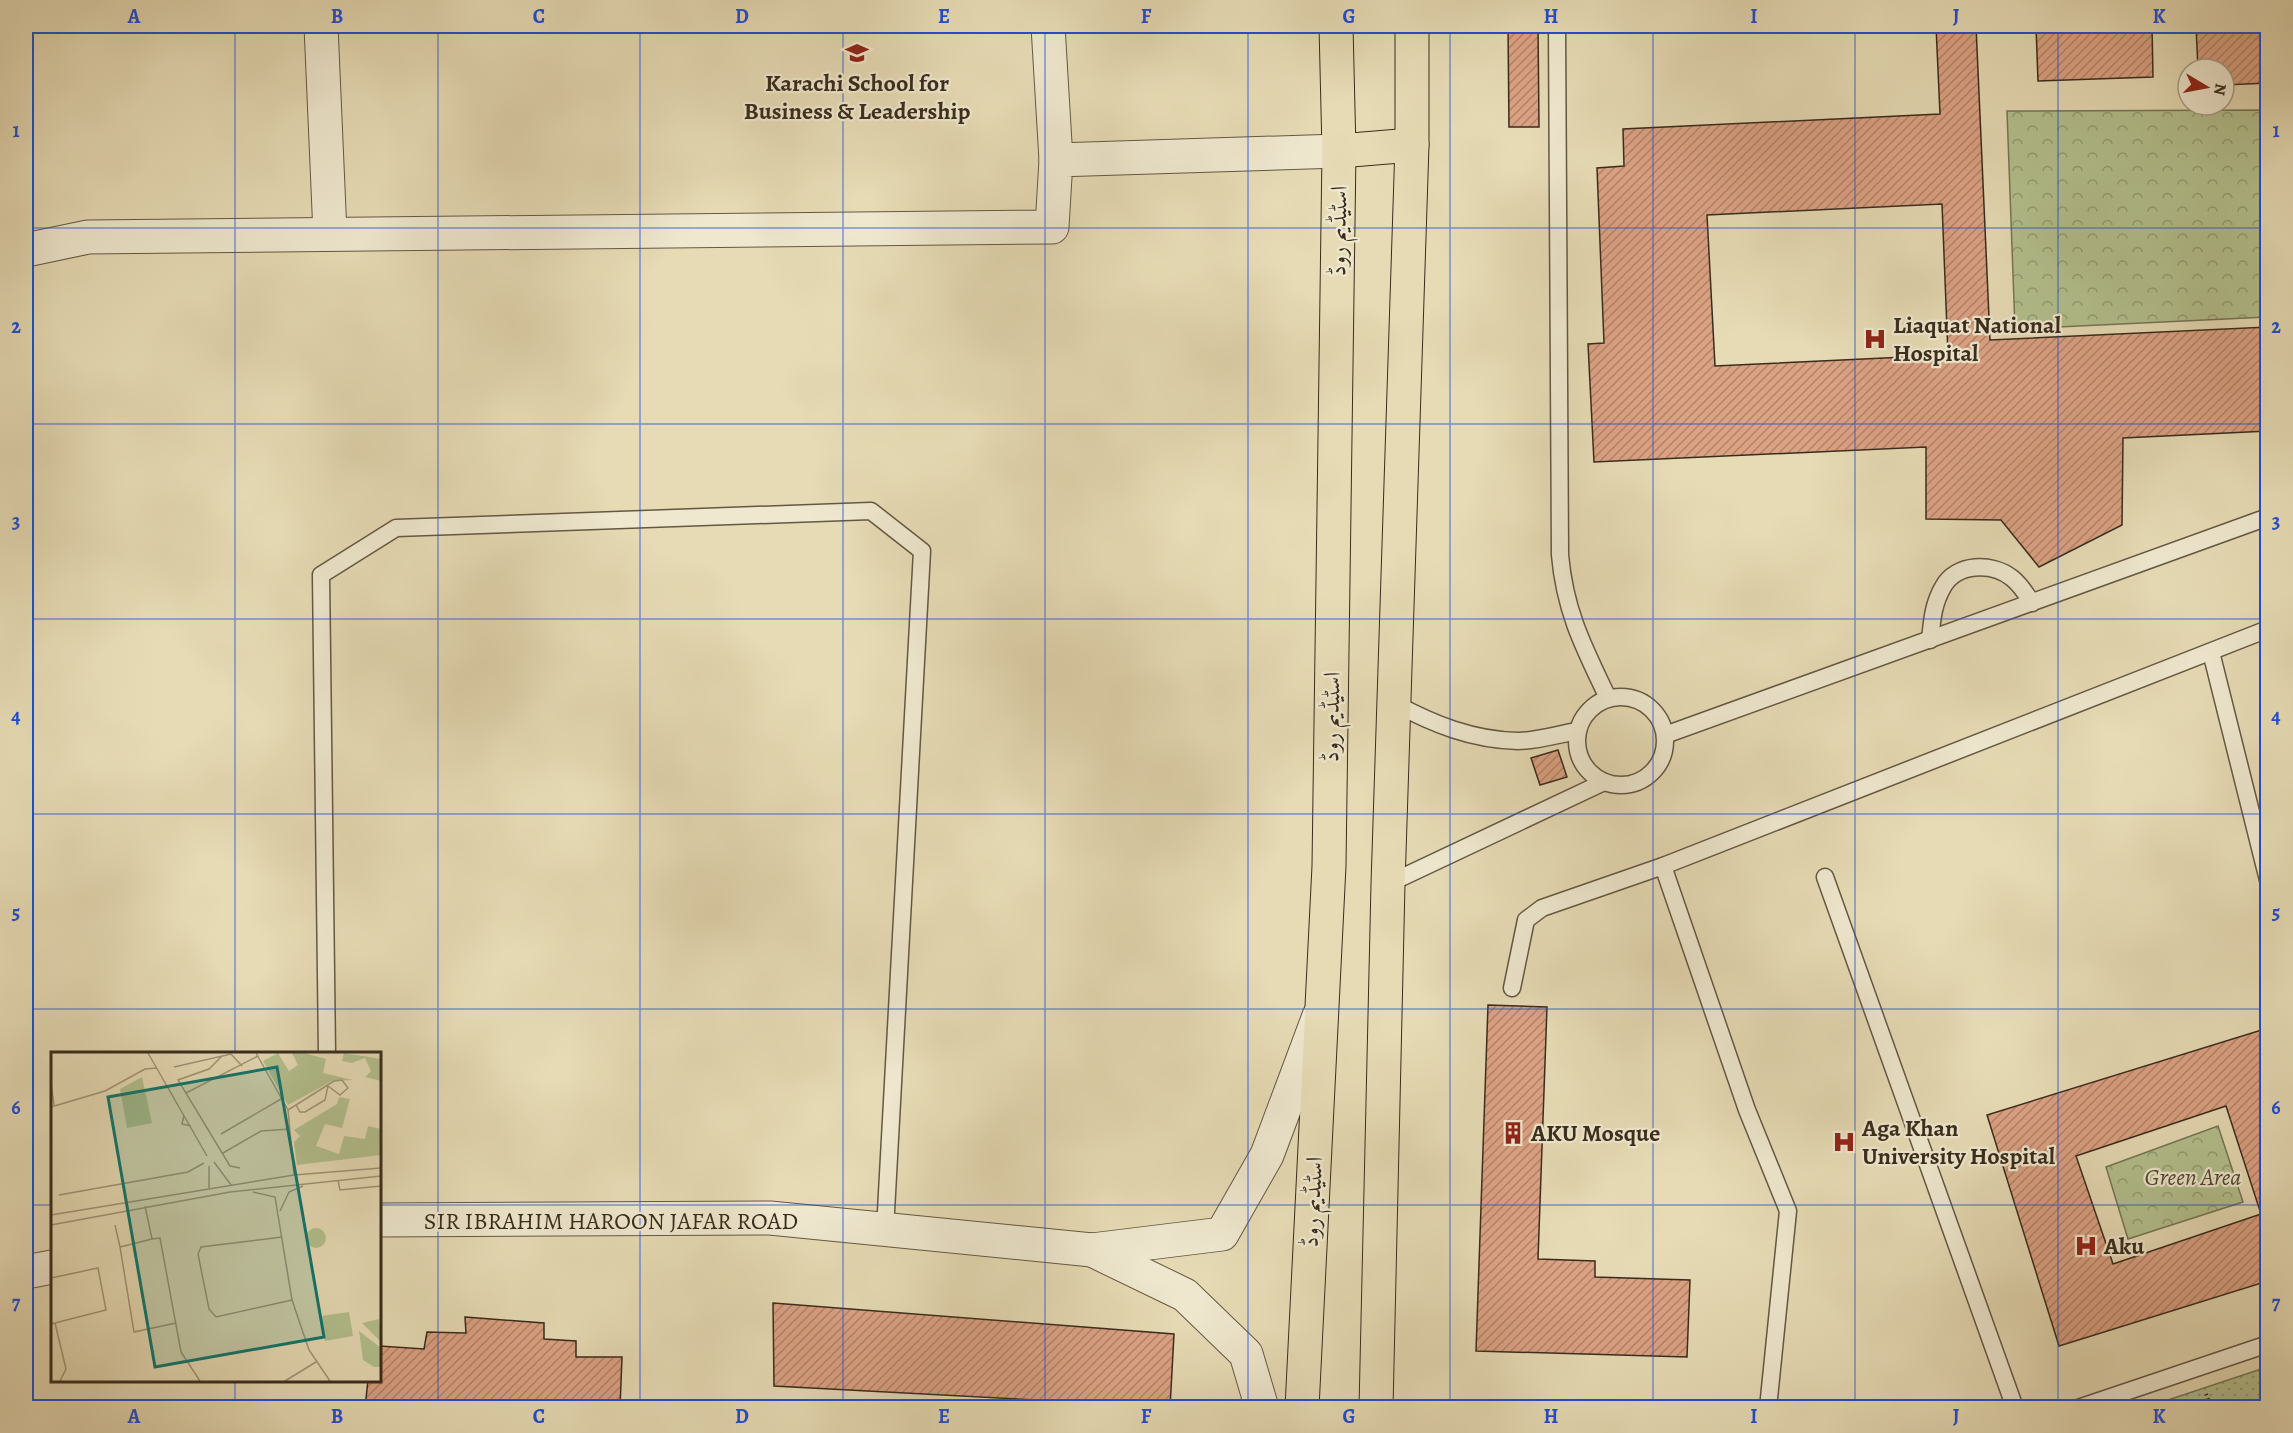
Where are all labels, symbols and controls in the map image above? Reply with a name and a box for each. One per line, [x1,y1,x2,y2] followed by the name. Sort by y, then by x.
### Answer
[127,3,141,30] text: A
[331,3,343,30] text: B
[533,3,545,30] text: C
[735,3,749,30] text: D
[938,3,950,30] text: E
[1141,3,1152,30] text: F
[1342,3,1356,30] text: G
[1544,3,1559,30] text: H
[1750,3,1758,30] text: I
[1953,3,1960,30] text: J
[2152,3,2166,30] text: K
[844,40,870,66] school or university icon: Karachi School for Business & Leadership
[2176,57,2236,117] north arrow
[744,67,970,127] place label: Karachi School for Business & Leadership
[2208,82,2232,97] text: N
[12,117,20,144] text: 1
[2272,117,2280,144] text: 1
[1321,185,1360,277] street label: اسٹیڈیم روڈ
[1893,309,2062,369] place label: Liaquat National Hospital
[11,313,21,340] text: 2
[2271,313,2281,340] text: 2
[1862,326,1888,352] hospital icon: Liaquat National Hospital
[12,508,20,535] text: 3
[2272,508,2280,535] text: 3
[1314,671,1353,763] street label: اسٹیڈیم روڈ
[11,703,21,730] text: 4
[2271,703,2281,730] text: 4
[12,899,20,926] text: 5
[2272,899,2280,926] text: 5
[51,1052,381,1382] inset map
[11,1094,21,1121] text: 6
[2271,1094,2281,1121] text: 6
[1861,1112,2056,1172] place label: Aga Khan University Hospital
[1530,1117,1660,1149] place label: AKU Mosque
[1500,1120,1526,1146] building icon: AKU Mosque
[1831,1129,1857,1155] hospital icon: Aga Khan University Hospital
[1294,1156,1335,1248] street label: اسٹیڈیم روڈ
[2145,1161,2241,1193] park label: Green Area
[424,1205,798,1237] street label: SIR IBRAHIM HAROON JAFAR ROAD
[2103,1230,2145,1262] place label: Aku
[2073,1233,2099,1259] hospital icon: Aku
[12,1289,21,1316] text: 7
[2272,1289,2281,1316] text: 7
[127,1403,141,1430] text: A
[331,1403,343,1430] text: B
[533,1403,545,1430] text: C
[735,1403,749,1430] text: D
[938,1403,950,1430] text: E
[1141,1403,1152,1430] text: F
[1342,1403,1356,1430] text: G
[1544,1403,1559,1430] text: H
[1750,1403,1758,1430] text: I
[1953,1403,1960,1430] text: J
[2152,1403,2166,1430] text: K

